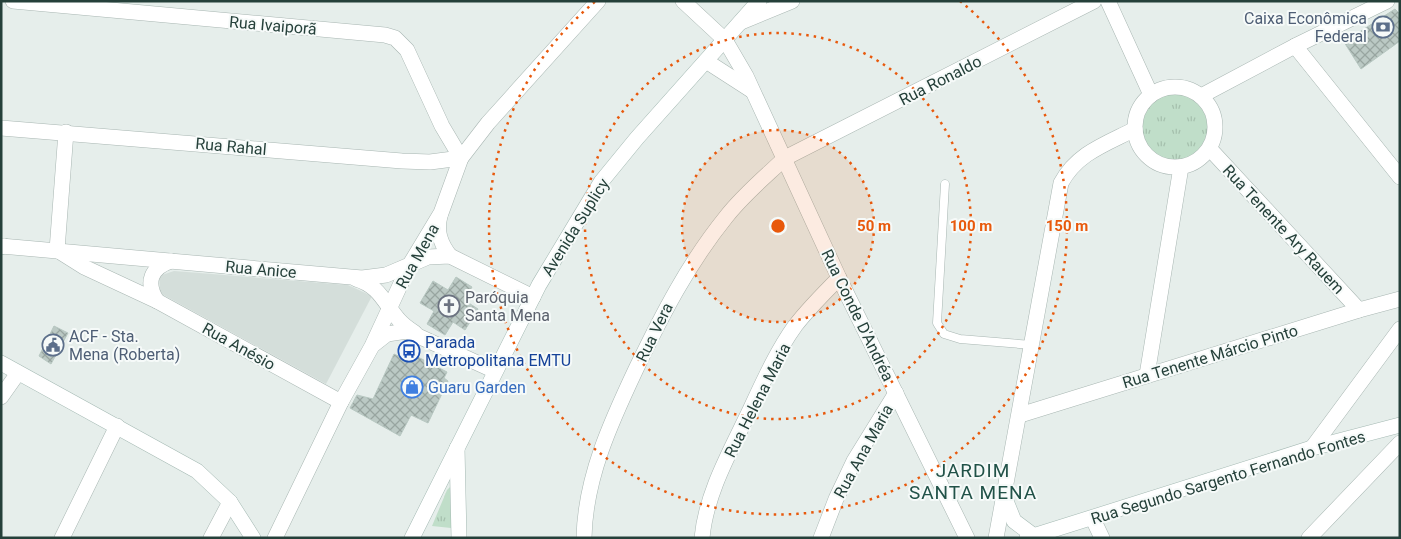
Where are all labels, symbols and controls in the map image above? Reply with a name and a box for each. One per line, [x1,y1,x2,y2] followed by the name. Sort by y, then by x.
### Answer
[1244,9,1367,46] place label: Caixa Econômica Federal
[228,12,318,39] street label: Rua Ivaiporã
[1371,15,1395,39] bank icon: Caixa Econômica Federal
[896,52,985,109] street label: Rua Ronaldo
[195,134,267,159] street label: Rua Rahal
[1219,161,1348,298] street label: Rua Tenente Ary Rauem
[538,175,613,280] street label: Avenida Suplicy
[769,217,787,235] centre of rings
[857,217,891,235] text: 50 m
[950,217,992,235] text: 100 m
[1046,217,1088,235] text: 150 m
[392,220,443,292] street label: Rua Mena
[817,246,898,384] street label: Rua Conde D'Andréa
[225,257,297,282] street label: Rua Anice
[465,288,550,325] place label: Paróquia Santa Mena
[437,294,461,318] church icon: Paróquia Santa Mena
[632,300,677,365] street label: Rua Vera
[199,319,279,374] street label: Rua Anésio
[1120,321,1300,392] street label: Rua Tenente Márcio Pinto
[69,327,180,364] place label: ACF - Sta. Mena (Roberta)
[41,333,65,357] public building icon: ACF - Sta. Mena (Roberta)
[425,333,571,370] place label: Parada Metropolitana EMTU
[397,339,421,363] bus stop icon: Parada Metropolitana EMTU
[720,340,794,461] street label: Rua Helena Maria
[400,375,424,399] shop icon: Guaru Garden
[428,378,526,397] place label: Guaru Garden
[830,401,897,501] street label: Rua Ana Maria
[1089,427,1368,528] street label: Rua Segundo Sargento Fernando Fontes
[909,459,1037,504] district label: JARDIM SANTA MENA

